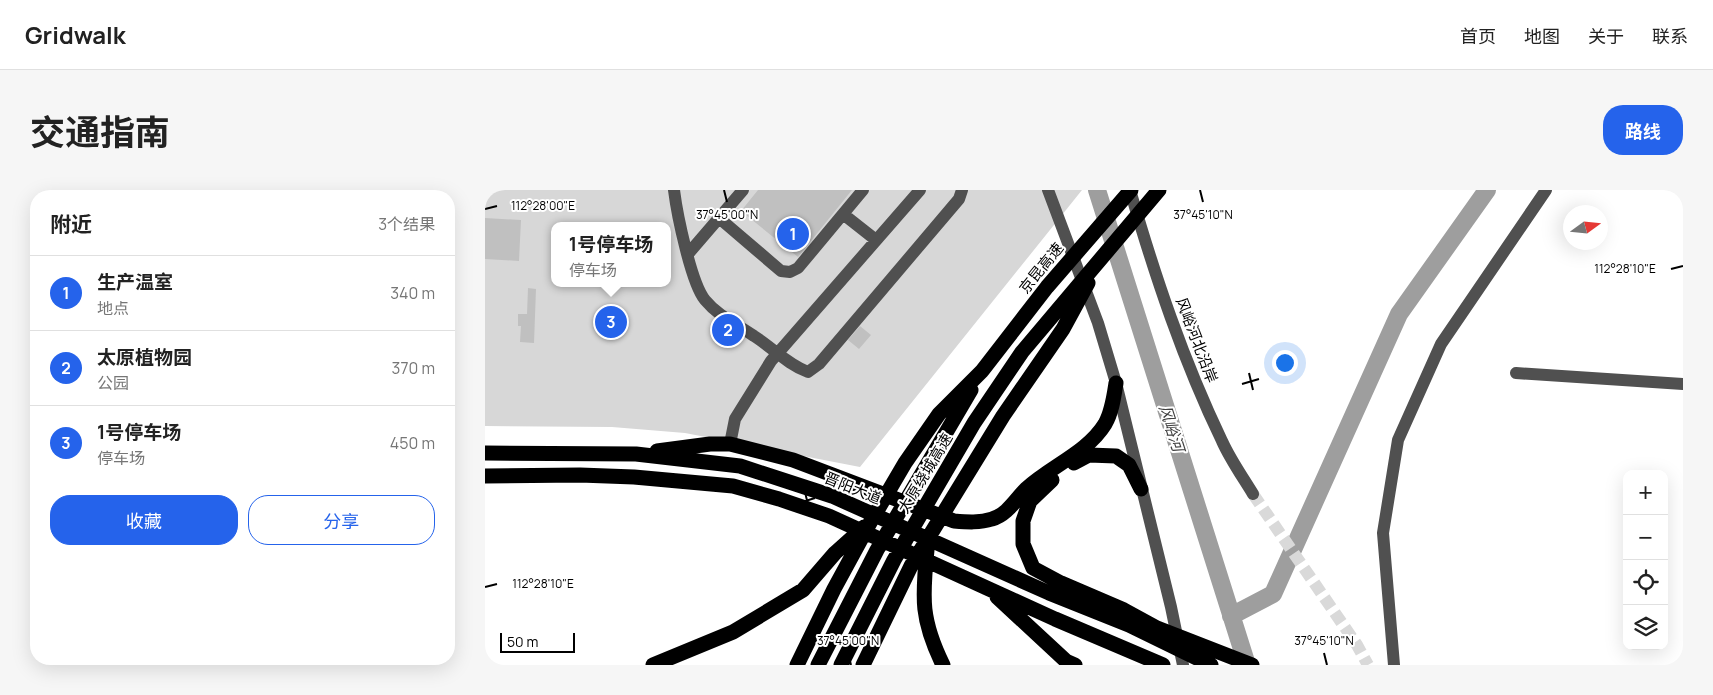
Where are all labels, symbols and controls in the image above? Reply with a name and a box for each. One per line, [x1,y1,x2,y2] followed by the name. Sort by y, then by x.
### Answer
[25,18,126,51] text: Gridwalk
[1460,24,1496,48] text: 首页
[1524,24,1560,48] text: 地图
[1588,24,1624,48] text: 关于
[1652,24,1688,48] text: 联系
[1603,105,1683,155] button: 路线
[30,108,170,156] text: 交通指南
[511,197,575,214] text: 112°28'00"E
[1563,205,1608,250] north arrow
[696,206,758,223] text: 37°45'00"N
[1173,206,1233,223] text: 37°45'10"N
[50,210,92,238] text: 附近
[378,213,435,235] text: 3个结果
[777,215,809,253] pin: 1
[551,222,671,287] popup
[569,231,653,257] text: 1号停车场
[1014,238,1068,298] street label: 京昆高速
[569,259,617,281] text: 停车场
[1594,260,1656,277] text: 112°28'10"E
[97,269,173,295] text: 生产温室
[62,282,70,304] text: 1
[390,282,435,304] text: 340 m
[1171,294,1223,386] street label: 风峪河北沿岸
[97,297,129,319] text: 地点
[595,303,627,341] pin: 3
[712,311,744,349] pin: 2
[97,344,192,370] text: 太原植物园
[1272,350,1298,376] your location
[61,357,71,379] text: 2
[392,357,435,379] text: 370 m
[97,372,129,394] text: 公园
[1154,402,1191,457] water label: 风峪河
[97,419,181,445] text: 1号停车场
[893,429,957,517] street label: 太原绕城高速
[61,432,71,454] text: 3
[390,432,435,454] text: 450 m
[97,447,145,469] text: 停车场
[821,467,885,509] street label: 晋阳大道
[1623,470,1668,650] map controls
[1623,470,1668,515] button: +
[50,495,238,545] button: 收藏
[248,495,435,545] button: 分享
[1623,515,1668,560] button: −
[1623,560,1668,605] button: locate
[512,575,574,592] text: 112°28'10"E
[1623,605,1668,650] button: layers
[500,630,575,653] scale bar
[507,632,538,651] text: 50 m
[817,632,879,649] text: 37°45'00"N
[1294,632,1354,649] text: 37°45'10"N

